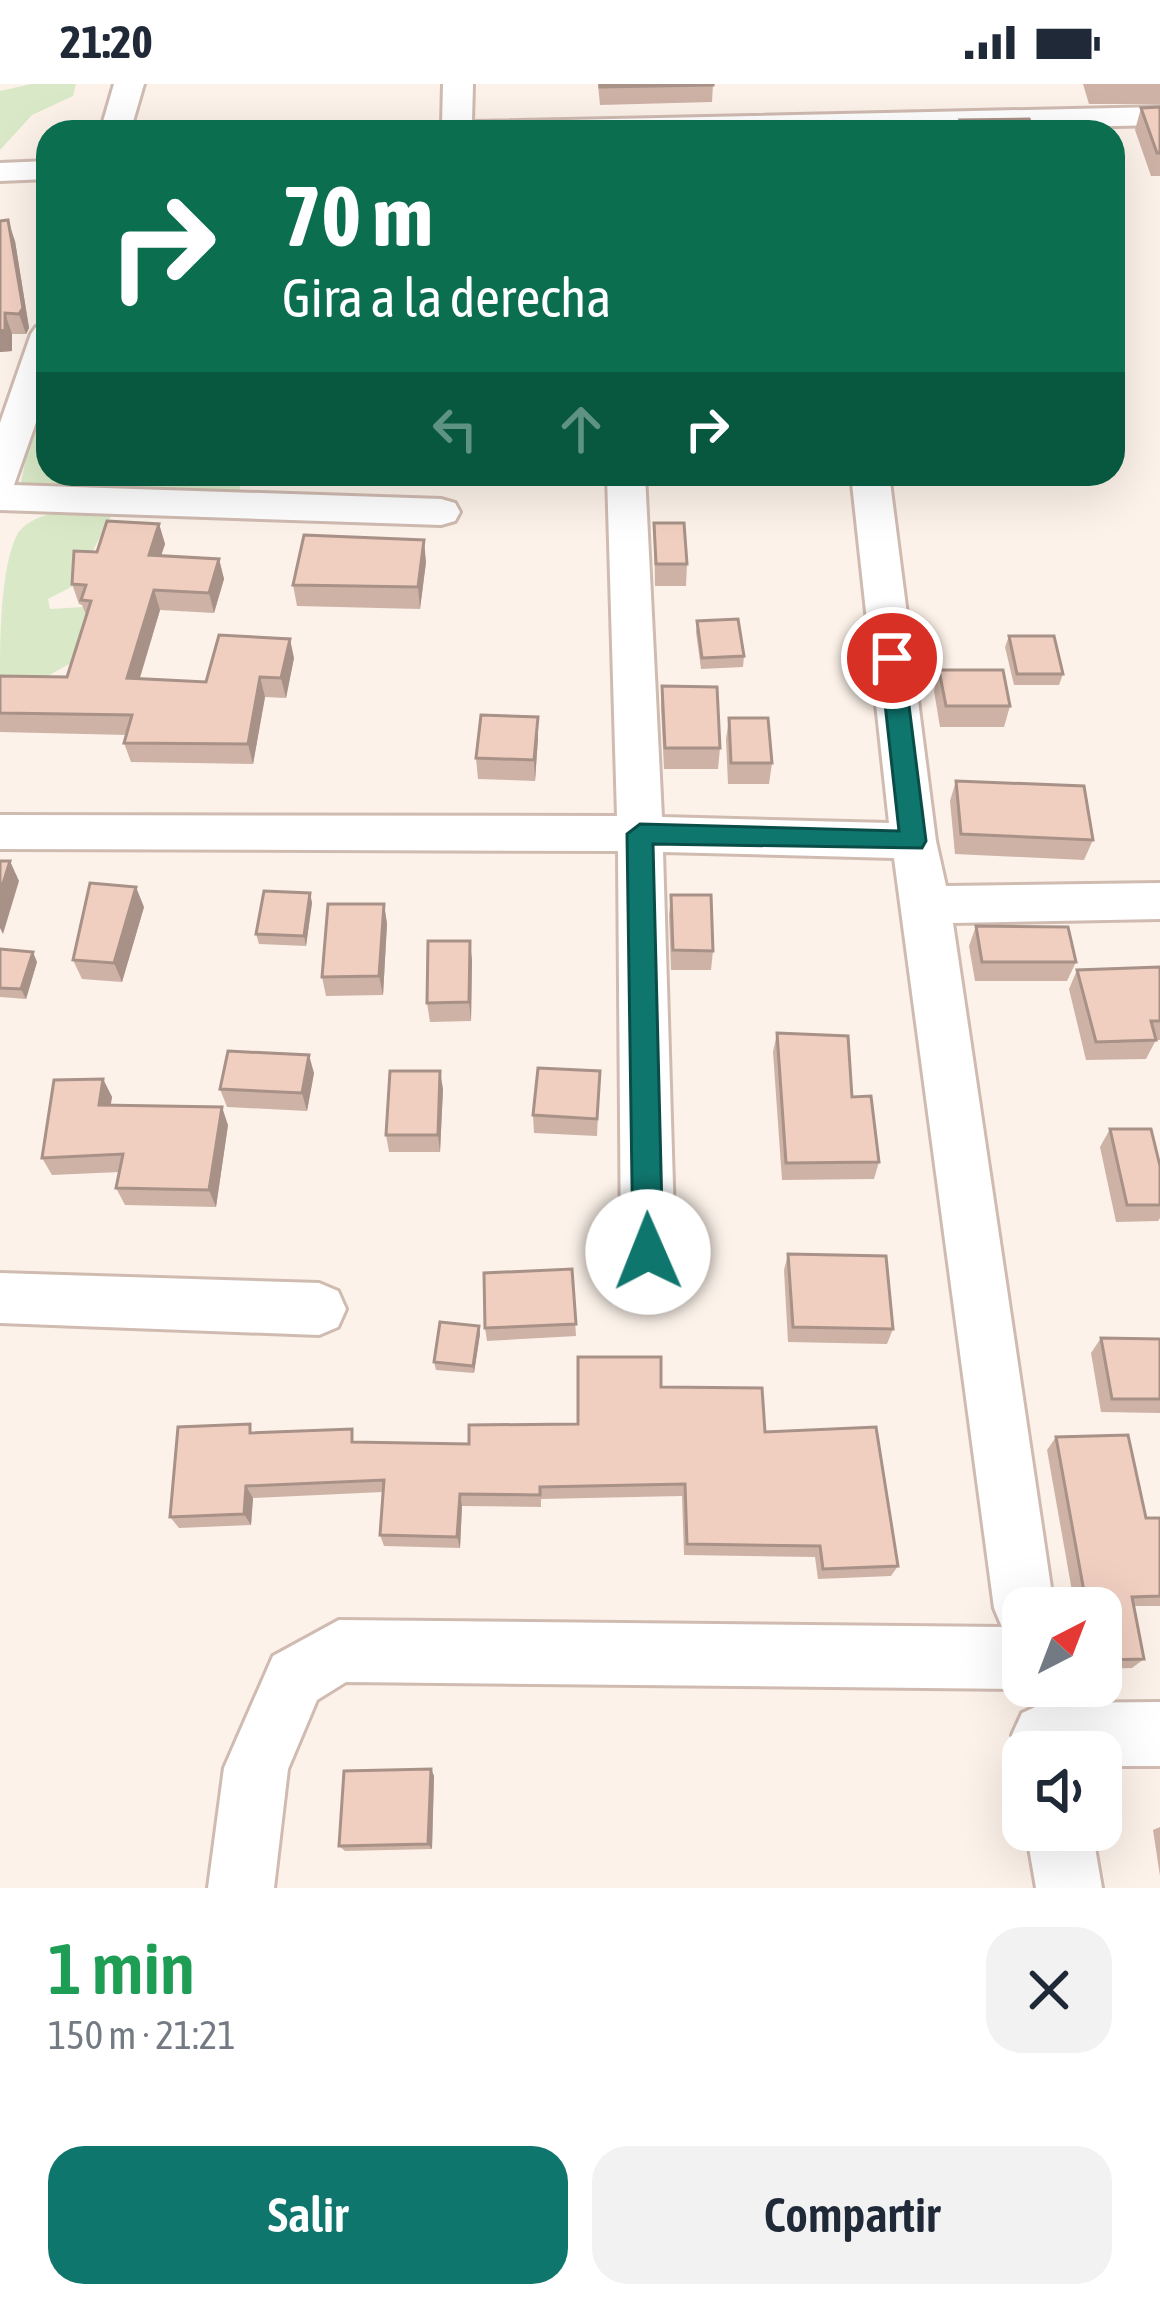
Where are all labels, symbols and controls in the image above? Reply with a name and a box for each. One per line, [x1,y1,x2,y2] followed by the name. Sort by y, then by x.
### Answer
[60,16,153,68] text: 21:20
[84,168,240,324] icon: right
[282,168,433,264] text: 70 m
[282,267,611,328] text: Gira a la derecha
[422,396,488,462] icon: left
[548,396,614,462] icon: ahead
[674,396,740,462] icon: right
[841,607,943,709] pin
[859,625,925,691] icon: arrive
[585,1189,711,1315] position arrow
[1002,1587,1122,1707] north arrow
[1002,1587,1122,1851] map controls
[1002,1731,1122,1851] button: sound
[48,1927,195,2009] text: 1 min
[986,1927,1112,2053] button: close
[48,2013,236,2057] text: 150 m · 21:21
[48,2146,568,2284] button: Salir
[592,2146,1112,2284] button: Compartir

